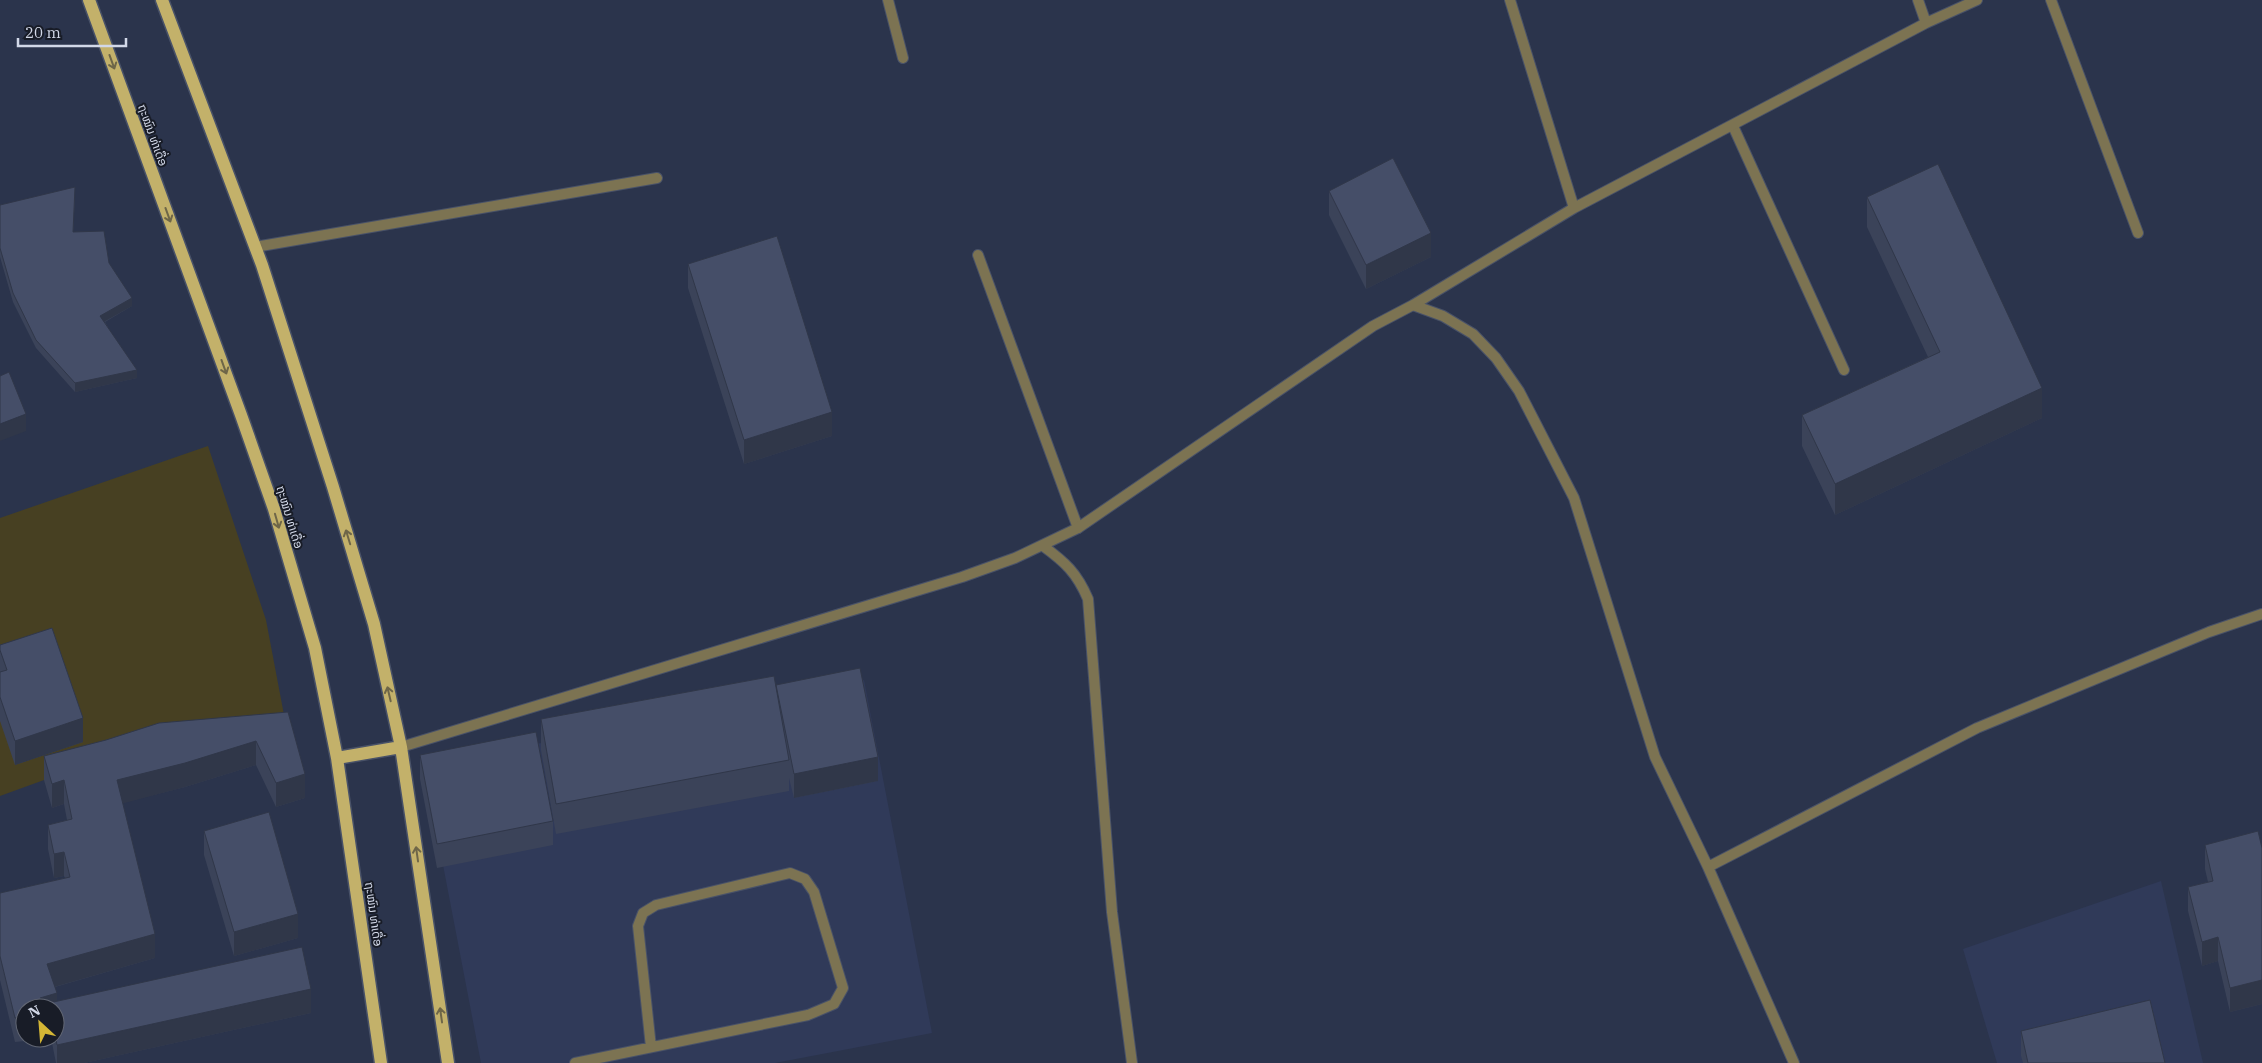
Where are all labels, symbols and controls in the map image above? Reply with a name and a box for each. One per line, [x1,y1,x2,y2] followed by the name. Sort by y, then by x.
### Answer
[18,15,125,47] scale bar
[25,23,61,42] text: 20 m
[108,54,117,69] one-way arrow
[135,101,173,168] street label: ຖະໝົນ ທ່າເດື່ອ
[164,207,173,222] one-way arrow
[220,359,229,375] one-way arrow
[273,483,309,550] street label: ຖະໝົນ ທ່າເດື່ອ
[273,513,283,529] one-way arrow
[342,529,352,545] one-way arrow
[384,686,393,702] one-way arrow
[412,846,422,862] one-way arrow
[362,881,388,947] street label: ຖະໝົນ ທ່າເດື່ອ
[15,998,65,1048] north arrow
[25,1001,43,1022] text: N
[436,1007,446,1023] one-way arrow

